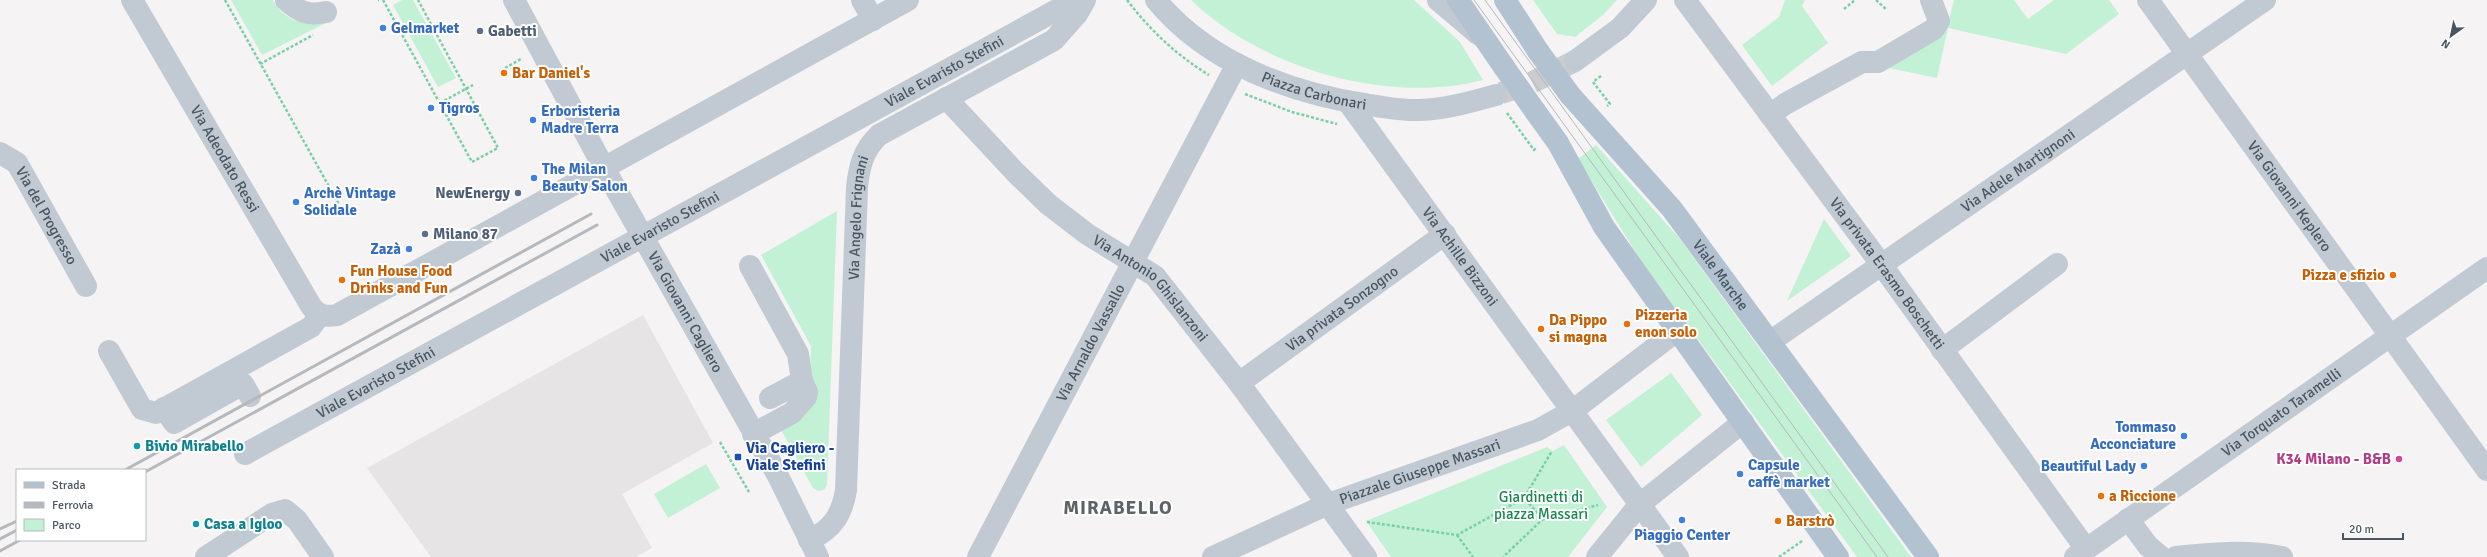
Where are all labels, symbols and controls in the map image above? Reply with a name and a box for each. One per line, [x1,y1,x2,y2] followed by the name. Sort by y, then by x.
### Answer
[2431,16,2471,56] north arrow
[391,19,460,37] place label: Gelmarket
[488,22,537,40] place label: Gabetti
[378,23,388,33] marker: Gelmarket
[475,26,485,36] marker: Gabetti
[882,32,1007,111] street label: Viale Evaristo Stefini
[2439,36,2453,52] text: N
[512,64,591,82] place label: Bar Daniel's
[499,68,509,78] marker: Bar Daniel's
[1259,68,1368,113] street label: Piazza Carbonari
[439,99,480,117] place label: Tigros
[187,102,263,216] street label: Via Adeodato Ressi
[541,102,620,137] place label: Erboristeria Madre Terra
[426,103,436,113] marker: Tigros
[528,115,538,125] marker: Erboristeria Madre Terra
[1957,125,2078,216] street label: Via Adele Martignoni
[2244,137,2336,255] street label: Via Giovanni Keplero
[845,153,872,281] street label: Via Angelo Frignani
[542,160,628,195] place label: The Milan Beauty Salon
[12,163,81,268] street label: Via del Progresso
[529,173,539,183] marker: The Milan Beauty Salon
[304,184,396,219] place label: Archè Vintage Solidale
[435,184,511,202] place label: NewEnergy
[597,187,723,267] street label: Viale Evaristo Stefini
[513,188,523,198] marker: NewEnergy
[1826,194,1949,353] street label: Via privata Erasmo Boschetti
[291,197,301,207] marker: Archè Vintage Solidale
[1418,204,1502,310] street label: Via Achille Bizzoni
[433,225,498,243] place label: Milano 87
[420,229,430,239] marker: Milano 87
[1089,231,1212,345] street label: Via Antonio Ghislanzoni
[1689,236,1752,314] street label: Viale Marche
[370,240,401,258] place label: Zazà
[404,244,414,254] marker: Zazà
[644,248,727,376] street label: Via Giovanni Cagliero
[350,262,452,297] place label: Fun House Food Drinks and Fun
[1282,262,1402,355] street label: Via privata Sonzogno
[2302,266,2385,284] place label: Pizza e sfizio
[2388,270,2398,280] marker: Pizza e sfizio
[337,275,347,285] marker: Fun House Food Drinks and Fun
[1052,281,1129,405] street label: Via Arnaldo Vassallo
[1635,306,1697,341] place label: Pizzeria enon solo
[1549,311,1607,346] place label: Da Pippo si magna
[1622,319,1632,329] marker: Pizzeria enon solo
[1536,324,1546,334] marker: Da Pippo si magna
[313,343,438,422] street label: Viale Evaristo Stefini
[2218,364,2345,460] street label: Via Torquato Taramelli
[2090,418,2176,453] place label: Tommaso Acconciature
[2179,431,2189,441] marker: Tommaso Acconciature
[1337,435,1503,508] street label: Piazzale Giuseppe Massari
[145,437,244,455] place label: Bivio Mirabello
[746,439,835,474] place label: Via Cagliero - Viale Stefini
[132,441,142,451] marker: Bivio Mirabello
[2276,450,2391,468] place label: K34 Milano - B&B
[733,452,743,462] marker: Via Cagliero - Viale Stefini
[2394,454,2404,464] marker: K34 Milano - B&B
[1748,456,1830,491] place label: Capsule caffè market
[2041,457,2137,475] place label: Beautiful Lady
[2139,461,2149,471] marker: Beautiful Lady
[16,469,146,541] legend
[1735,469,1745,479] marker: Capsule caffè market
[52,478,86,493] text: Strada
[2109,487,2176,505] place label: a Riccione
[1494,488,1588,523] park label: Giardinetti di piazza Massari
[2096,491,2106,501] marker: a Riccione
[1063,496,1173,520] district label: MIRABELLO
[52,498,93,513] text: Ferrovia
[1786,512,1835,530] place label: Barstrò
[204,515,283,533] place label: Casa a Igloo
[1677,515,1687,525] marker: Piaggio Center
[2343,515,2403,541] scale bar
[1773,516,1783,526] marker: Barstrò
[52,518,81,533] text: Parco
[191,519,201,529] marker: Casa a Igloo
[2349,522,2374,537] text: 20 m
[1634,526,1730,544] place label: Piaggio Center

